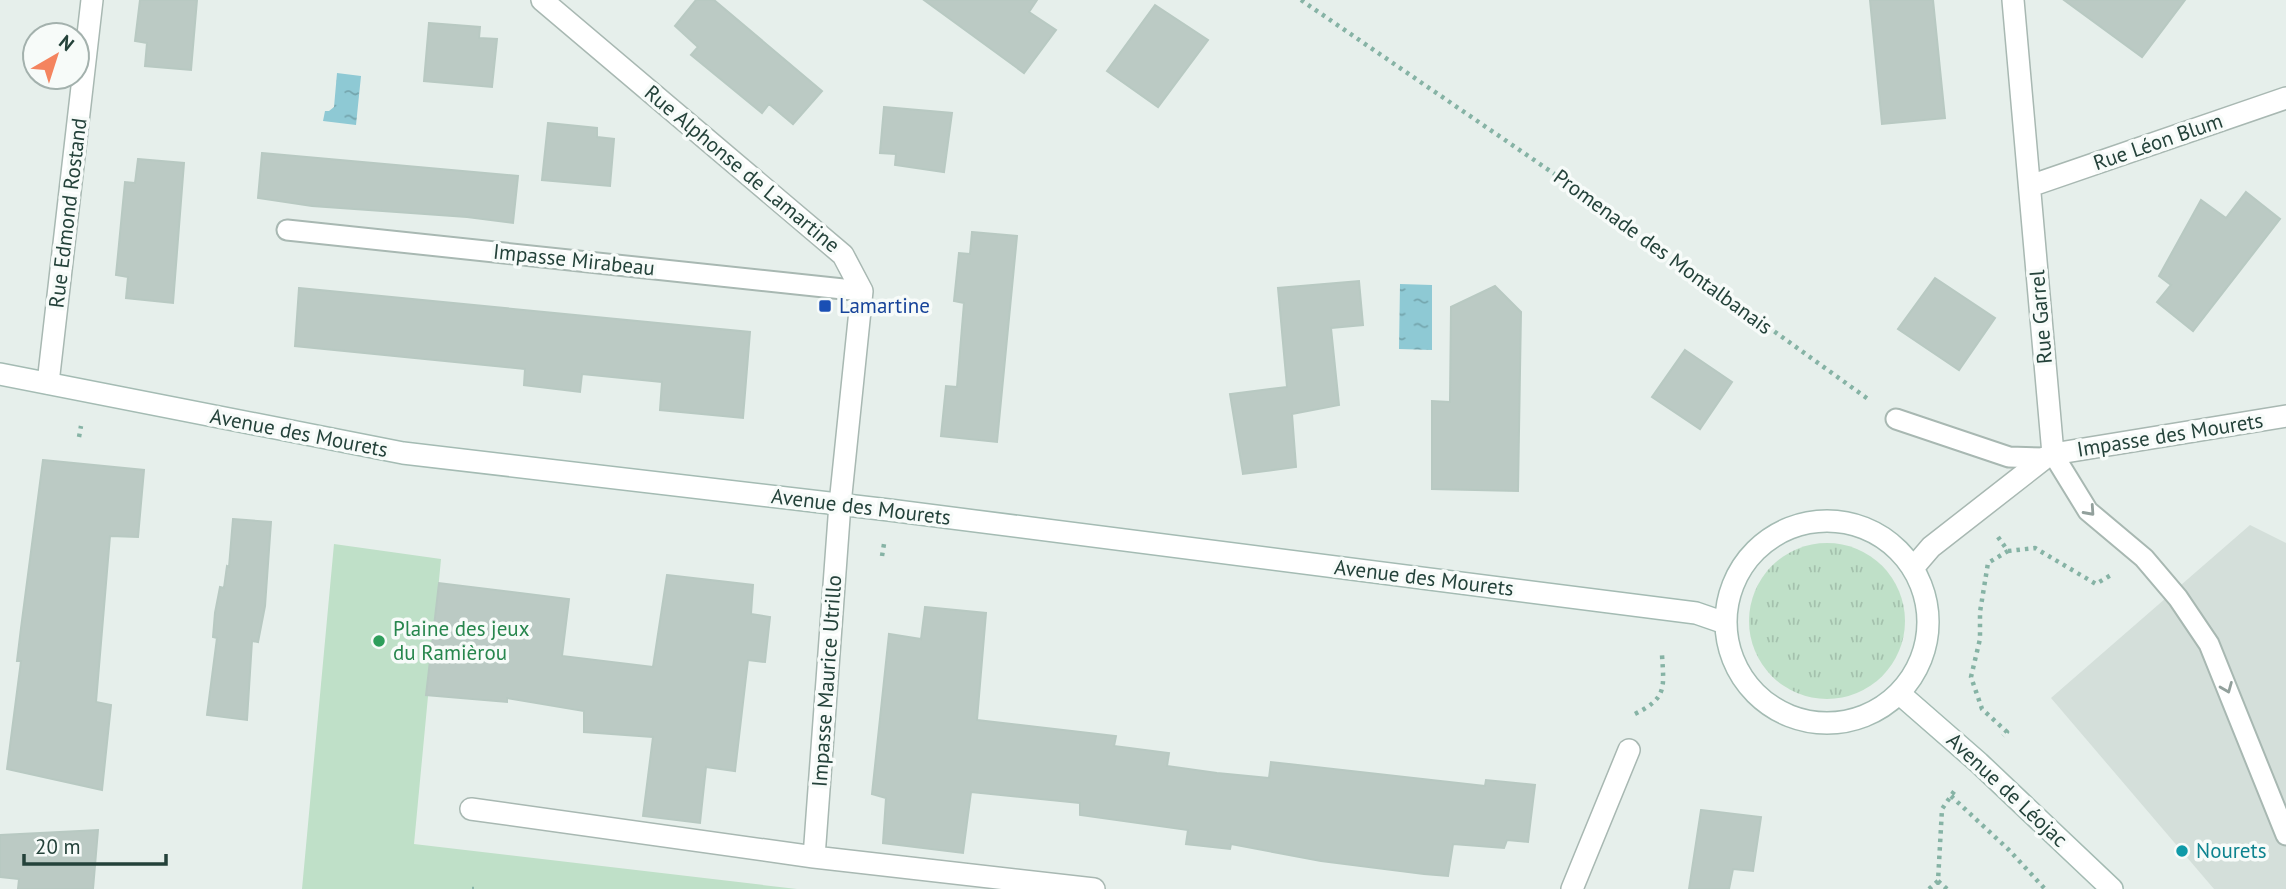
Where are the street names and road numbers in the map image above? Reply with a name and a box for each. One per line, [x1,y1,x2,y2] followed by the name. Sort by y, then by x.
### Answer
[639,79,846,258] street label: Rue Alphonse de Lamartine
[2090,107,2226,176] street label: Rue Léon Blum
[42,116,93,309] street label: Rue Edmond Rostand
[1548,163,1778,340] street label: Promenade des Montalbanais
[492,238,656,281] street label: Impasse Mirabeau
[2023,269,2058,365] street label: Rue Garrel
[208,402,390,463] street label: Avenue des Mourets
[2075,406,2265,463] street label: Impasse des Mourets
[770,482,952,531] street label: Avenue des Mourets
[1333,553,1515,602] street label: Avenue des Mourets
[806,574,847,788] street label: Impasse Maurice Utrillo
[1941,727,2073,853] street label: Avenue de Léojac

